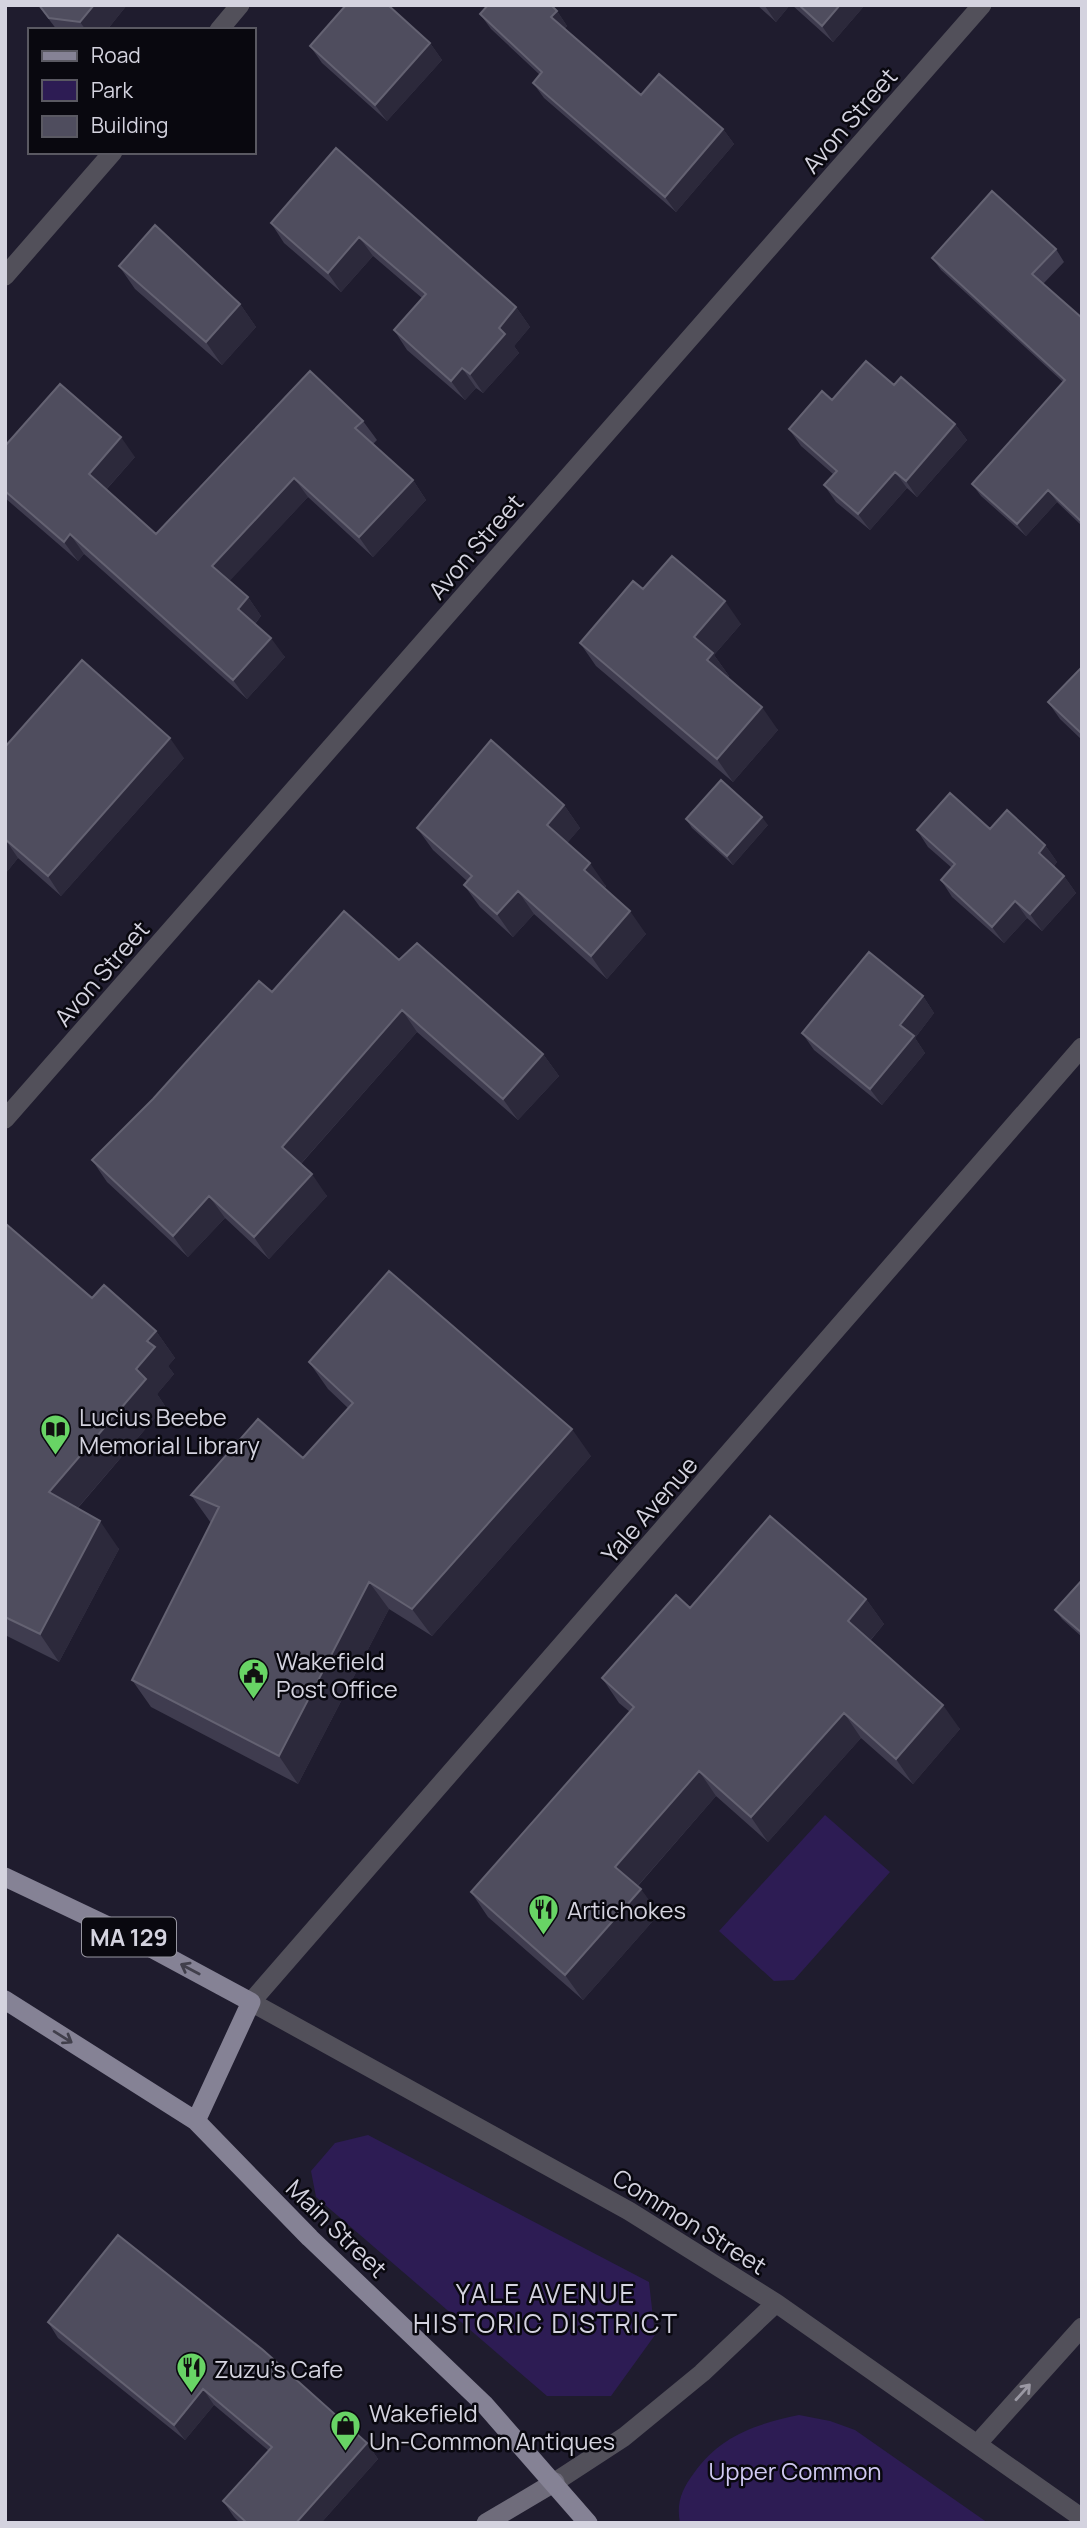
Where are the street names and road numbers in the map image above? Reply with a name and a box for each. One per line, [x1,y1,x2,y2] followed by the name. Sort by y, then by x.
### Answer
[794,60,904,180] street label: Avon Street
[420,486,530,606] street label: Avon Street
[46,913,156,1033] street label: Avon Street
[593,1449,705,1569] street label: Yale Avenue
[82,1918,176,1956] road number: MA 129
[607,2160,773,2282] street label: Common Street
[279,2171,395,2285] street label: Main Street

